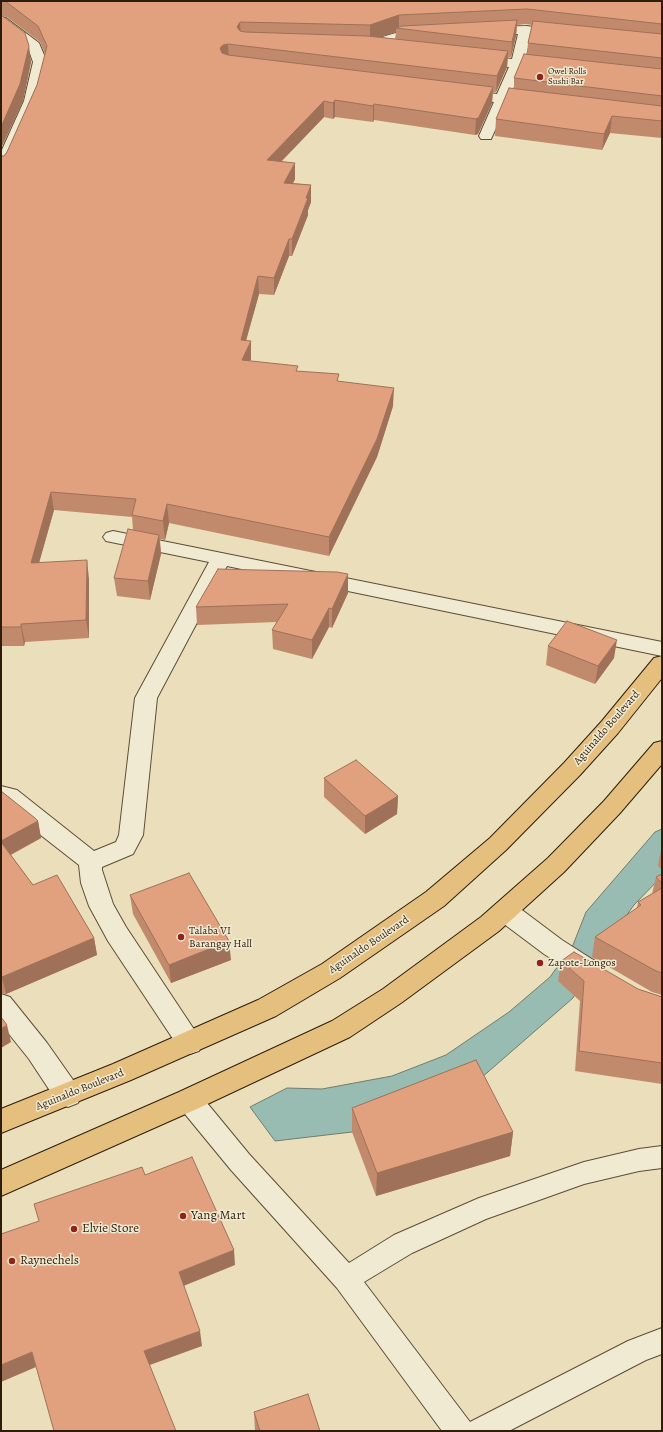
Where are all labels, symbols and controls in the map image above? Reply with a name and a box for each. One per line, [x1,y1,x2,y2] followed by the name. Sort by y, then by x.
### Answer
[548,67,586,88] place label: Owel Rolls Sushi Bar
[535,72,545,82] marker: Owel Rolls Sushi Bar
[571,688,643,768] street label: Aguinaldo Boulevard
[326,913,412,977] street label: Aguinaldo Boulevard
[189,924,252,950] place label: Talaba VI Barangay Hall
[176,932,186,942] marker: Talaba VI Barangay Hall
[548,956,616,970] place label: Zapote-Longos
[535,958,545,968] marker: Zapote-Longos
[34,1066,126,1114] street label: Aguinaldo Boulevard
[191,1208,246,1224] place label: Yang Mart
[178,1211,188,1221] marker: Yang Mart
[82,1221,139,1237] place label: Elvie Store
[69,1224,79,1234] marker: Elvie Store
[20,1253,79,1269] place label: Raynechels
[7,1256,17,1266] marker: Raynechels

